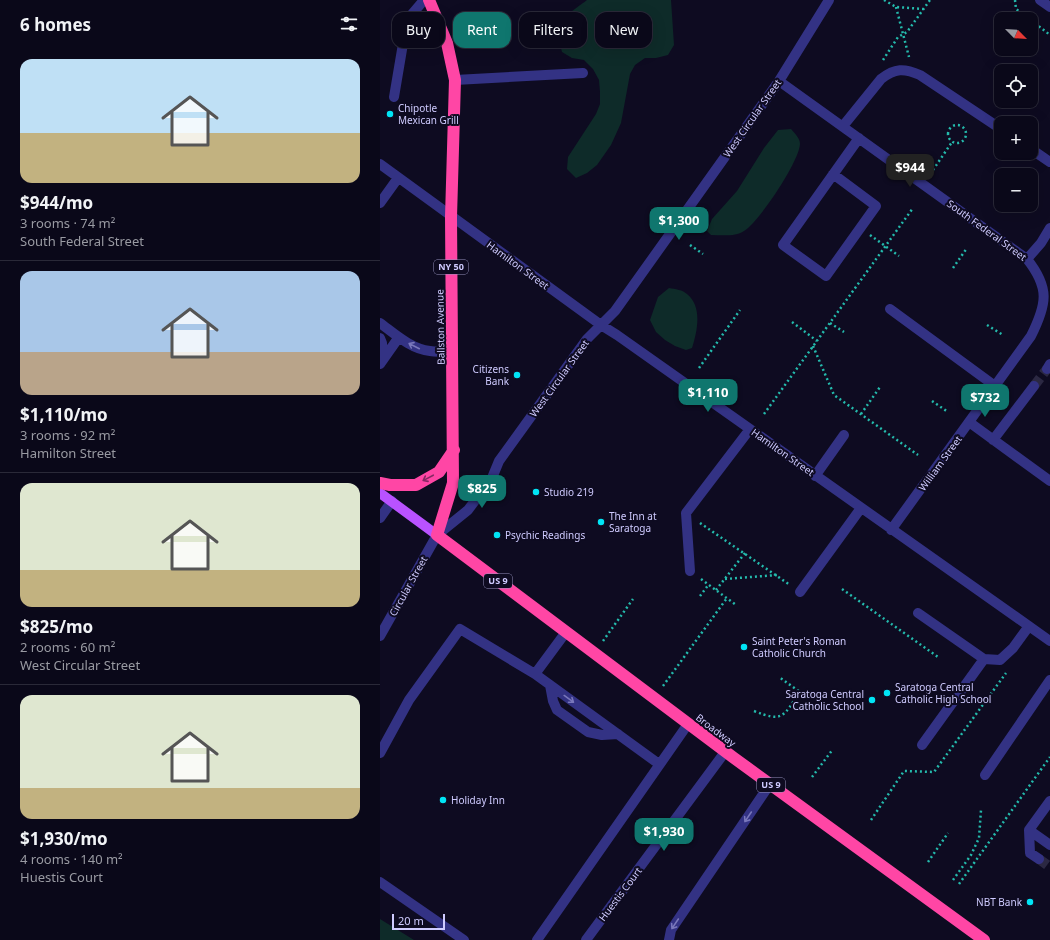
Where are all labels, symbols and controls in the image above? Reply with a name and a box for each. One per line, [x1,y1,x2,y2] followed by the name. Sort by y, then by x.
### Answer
[392,12,445,48] chip: Buy
[453,12,511,48] chip: Rent
[519,12,587,48] chip: Filters
[595,12,652,48] chip: New
[994,12,1038,56] north arrow
[994,12,1038,212] map controls
[20,13,91,36] text: 6 homes
[338,13,360,35] icon: filters
[994,64,1038,108] button: locate
[720,76,784,160] street label: West Circular Street
[154,85,226,157] icon: home
[398,101,459,127] place label: Chipotle Mexican Grill
[385,109,395,119] marker: Chipotle Mexican Grill
[994,116,1038,160] button: +
[886,154,934,188] pin: $944
[895,158,925,176] text: $944
[994,168,1038,212] button: −
[20,191,93,214] text: $944/mo
[944,196,1030,264] street label: South Federal Street
[646,207,712,241] pin: $1,300
[659,211,699,229] text: $1,300
[20,214,115,232] text: 3 rooms · 74 m²
[20,232,144,250] text: South Federal Street
[484,238,552,293] street label: Hamilton Street
[434,260,468,274] road number: NY 50
[432,289,448,365] street label: Ballston Avenue
[154,297,226,369] icon: home
[526,336,592,419] street label: West Circular Street
[408,342,420,349] one-way arrow
[473,362,510,388] place label: Citizens Bank
[512,370,522,380] marker: Citizens Bank
[675,379,741,413] pin: $1,110
[688,383,728,401] text: $1,110
[961,384,1009,418] pin: $732
[970,388,1000,406] text: $732
[20,403,108,426] text: $1,110/mo
[749,425,818,479] street label: Hamilton Street
[20,426,115,444] text: 3 rooms · 92 m²
[915,432,965,493] street label: William Street
[20,444,116,462] text: Hamilton Street
[423,475,435,482] one-way arrow
[458,475,506,509] pin: $825
[467,479,497,497] text: $825
[544,485,594,499] place label: Studio 219
[531,487,541,497] marker: Studio 219
[154,509,226,581] icon: home
[609,509,657,535] place label: The Inn at Saratoga
[596,517,606,527] marker: The Inn at Saratoga
[505,528,585,542] place label: Psychic Readings
[492,530,502,540] marker: Psychic Readings
[386,553,430,619] street label: Circular Street
[484,574,512,588] road number: US 9
[20,615,93,638] text: $825/mo
[752,634,846,660] place label: Saint Peter's Roman Catholic Church
[20,638,115,656] text: 2 rooms · 60 m²
[739,642,749,652] marker: Saint Peter's Roman Catholic Church
[20,656,140,674] text: West Circular Street
[895,680,991,706] place label: Saratoga Central Catholic High School
[785,687,864,713] place label: Saratoga Central Catholic School
[882,688,892,698] marker: Saratoga Central Catholic High School
[564,695,575,703] one-way arrow
[867,695,877,705] marker: Saratoga Central Catholic School
[693,710,740,750] street label: Broadway
[154,721,226,793] icon: home
[757,778,785,792] road number: US 9
[451,793,505,807] place label: Holiday Inn
[438,795,448,805] marker: Holiday Inn
[744,811,753,822] one-way arrow
[631,818,697,852] pin: $1,930
[644,822,684,840] text: $1,930
[20,827,108,850] text: $1,930/mo
[20,850,123,868] text: 4 rooms · 140 m²
[595,864,645,924] street label: Huestis Court
[20,868,103,886] text: Huestis Court
[976,895,1023,909] place label: NBT Bank
[1025,897,1035,907] marker: NBT Bank
[392,912,445,931] scale bar
[398,913,424,928] text: 20 m
[671,918,679,929] one-way arrow

